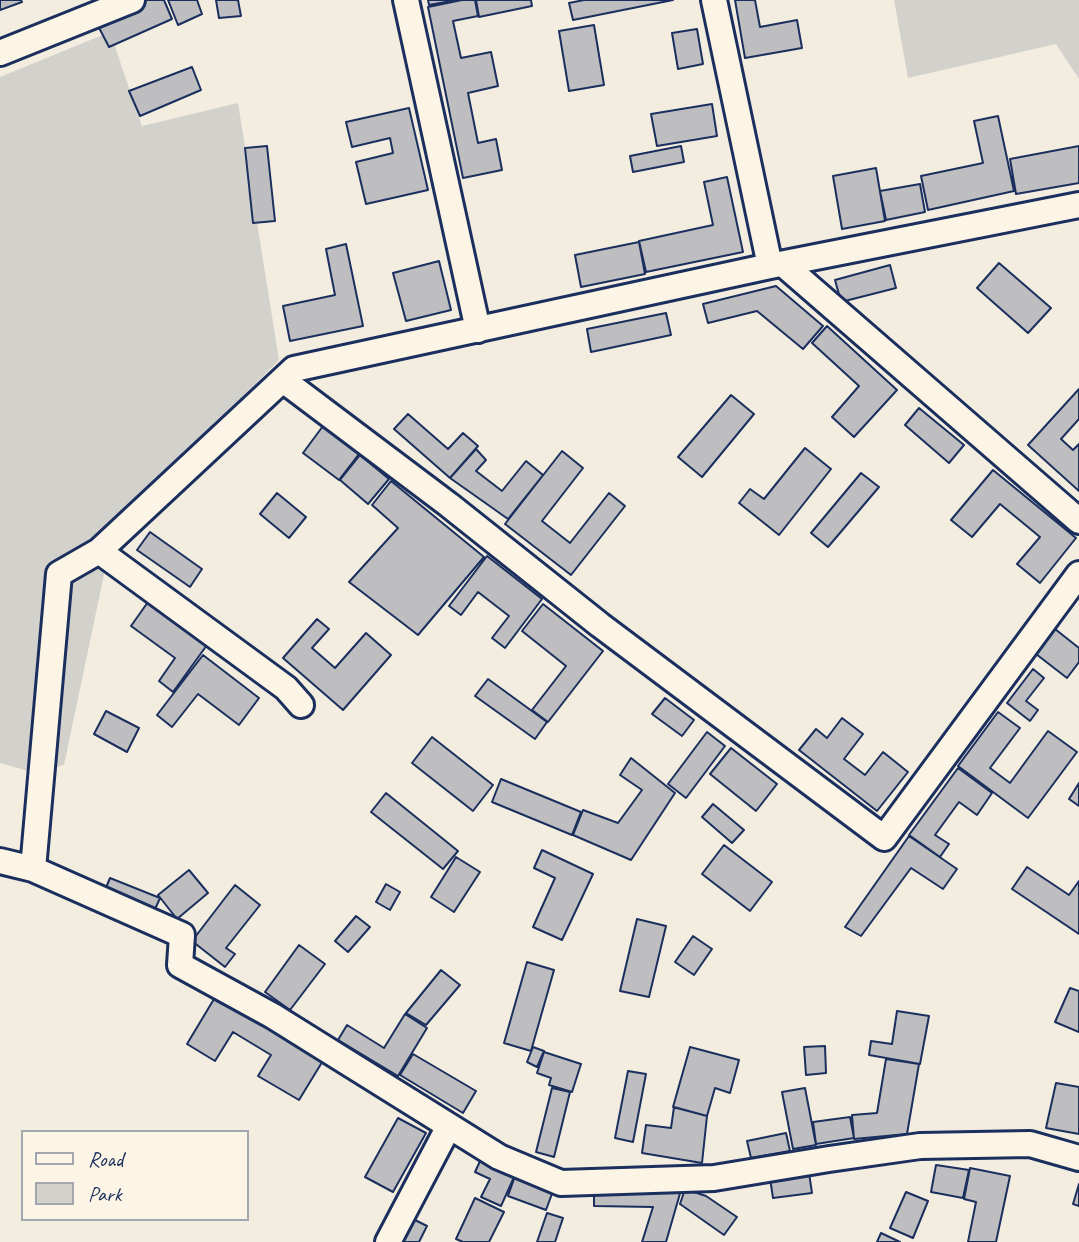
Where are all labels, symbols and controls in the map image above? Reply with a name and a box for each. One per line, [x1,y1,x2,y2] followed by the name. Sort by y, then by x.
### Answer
[21,1130,248,1221] legend
[88,1146,123,1172] text: Road
[88,1181,121,1207] text: Park

